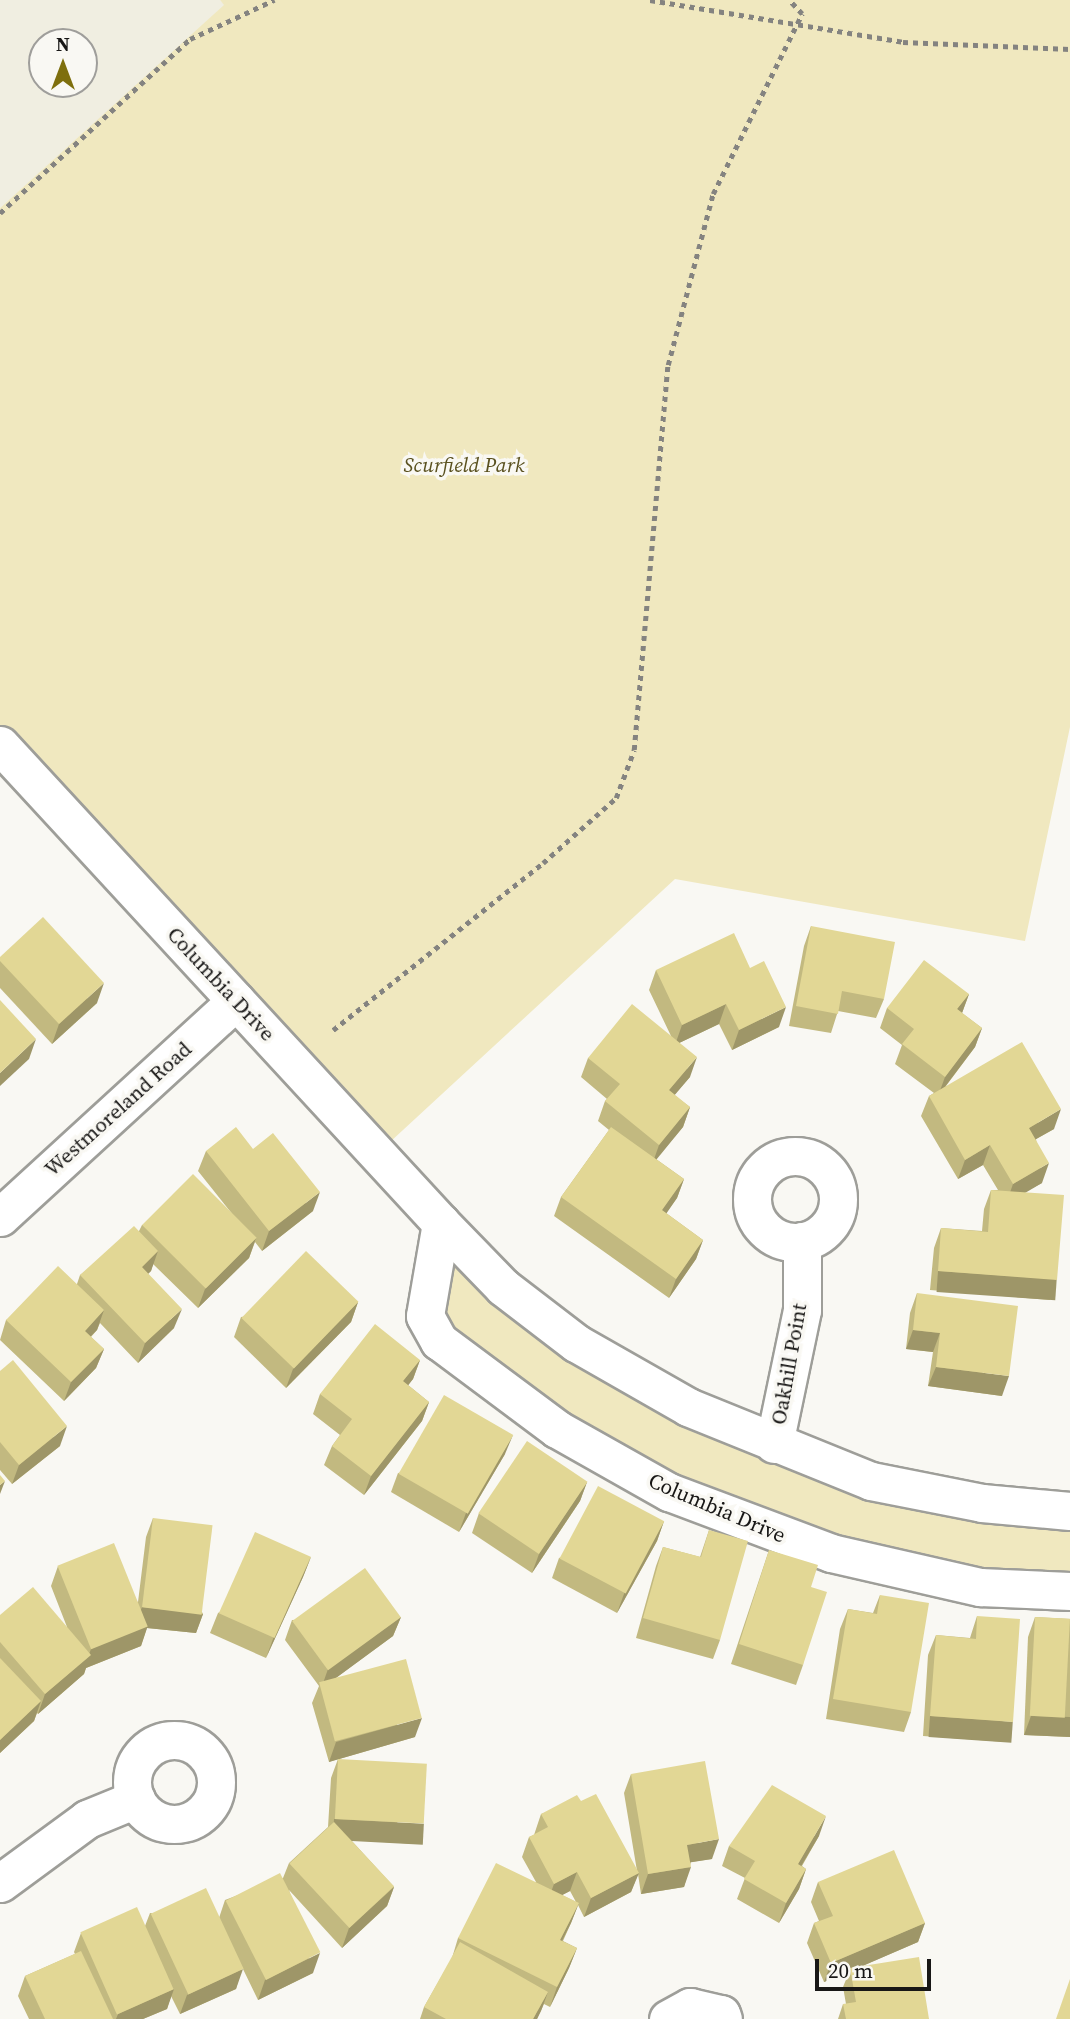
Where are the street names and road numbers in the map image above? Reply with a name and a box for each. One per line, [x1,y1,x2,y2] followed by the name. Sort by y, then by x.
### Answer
[162,922,280,1046] street label: Columbia Drive
[39,1036,197,1182] street label: Westmoreland Road
[766,1301,812,1427] street label: Oakhill Point
[645,1468,789,1548] street label: Columbia Drive

